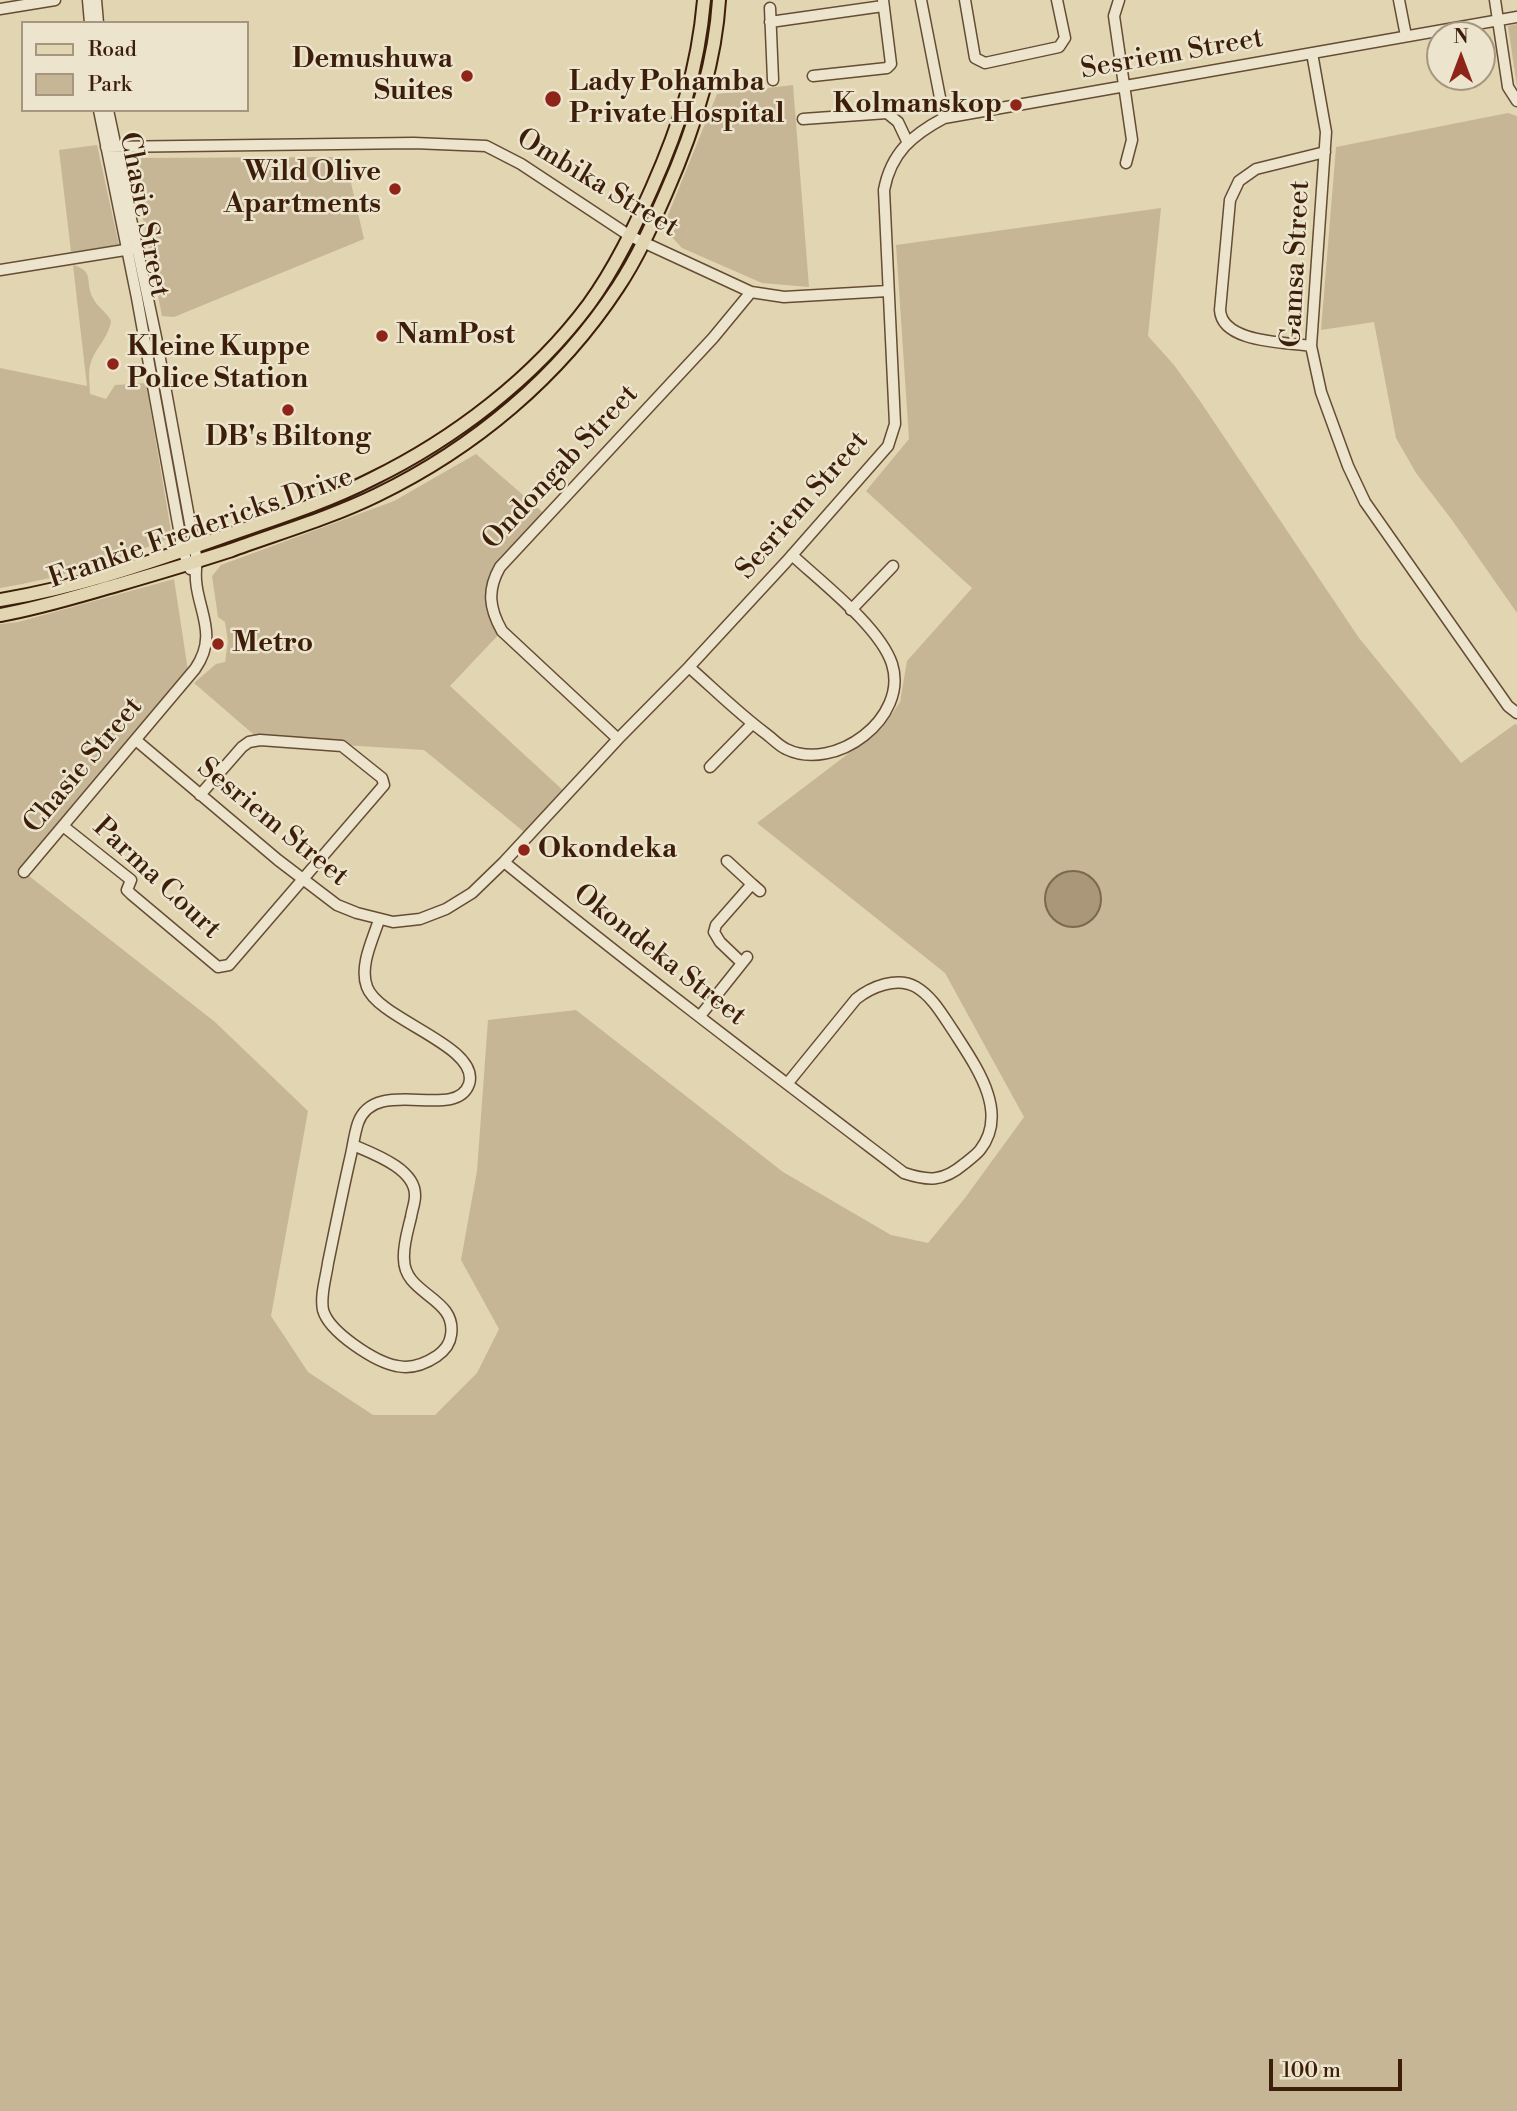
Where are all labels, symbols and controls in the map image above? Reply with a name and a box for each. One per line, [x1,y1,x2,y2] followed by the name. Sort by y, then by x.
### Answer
[21,21,248,112] legend
[1426,21,1496,91] north arrow
[1078,22,1266,88] street label: Sesriem Street
[1453,25,1469,49] text: N
[88,37,137,63] text: Road
[292,43,453,109] place label: Demushuwa Suites
[569,66,784,132] place label: Lady Pohamba Private Hospital
[459,68,475,84] marker: Demushuwa Suites
[88,72,132,98] text: Park
[833,88,1002,122] place label: Kolmanskop
[543,89,563,109] marker: Lady Pohamba Private Hospital
[1008,97,1024,113] marker: Kolmanskop
[510,122,684,246] street label: Ombika Street
[111,130,175,300] street label: Chasie Street
[224,156,381,222] place label: Wild Olive Apartments
[1276,179,1318,349] street label: Gamsa Street
[387,181,403,197] marker: Wild Olive Apartments
[396,319,515,353] place label: NamPost
[374,328,390,344] marker: NamPost
[127,331,310,397] place label: Kleine Kuppe Police Station
[105,356,121,372] marker: Kleine Kuppe Police Station
[476,379,646,557] street label: Ondongab Street
[280,402,296,418] marker: DB's Biltong
[205,421,371,455] place label: DB's Biltong
[730,425,876,587] street label: Sesriem Street
[44,461,358,597] street label: Frankie Fredericks Drive
[232,627,313,661] place label: Metro
[210,636,226,652] marker: Metro
[17,691,151,841] street label: Chasie Street
[190,752,354,894] street label: Sesriem Street
[85,811,227,947] street label: Parma Court
[538,833,677,867] place label: Okondeka
[516,842,532,858] marker: Okondeka
[566,878,752,1034] street label: Okondeka Street
[1272,2044,1405,2088] scale bar
[1282,2058,1341,2084] text: 100 m

